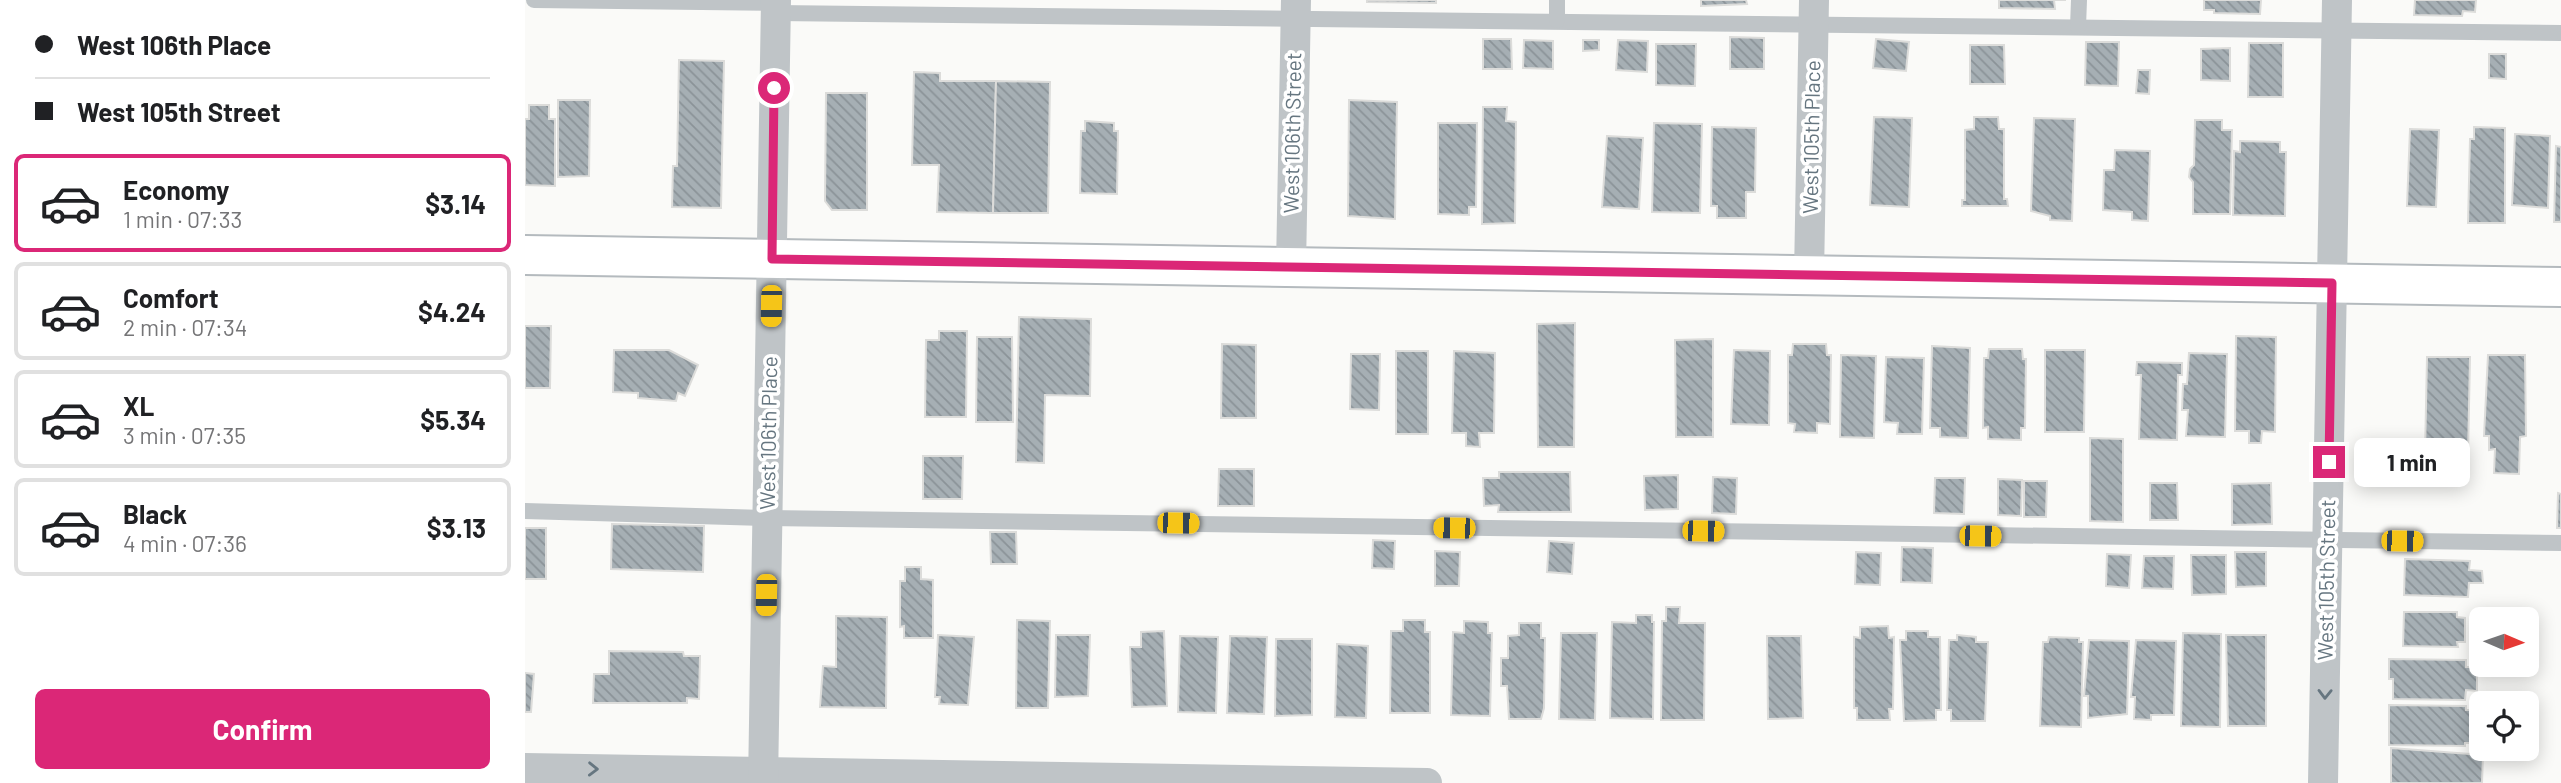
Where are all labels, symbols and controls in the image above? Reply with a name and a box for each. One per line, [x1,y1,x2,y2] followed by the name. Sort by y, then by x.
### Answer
[77,29,271,60] text: West 106th Place
[1278,52,1305,214] street label: West 106th Street
[1797,60,1824,214] street label: West 105th Place
[758,72,790,104] route start
[77,96,281,127] text: West 105th Street
[39,172,102,235] icon: car
[123,174,229,205] text: Economy
[425,188,486,219] text: $3.14
[123,205,242,233] text: 1 min · 07:33
[39,280,102,343] icon: car
[123,282,219,313] text: Comfort
[761,285,782,327] car
[418,296,486,327] text: $4.24
[123,313,247,341] text: 2 min · 07:34
[754,356,781,510] street label: West 106th Place
[39,388,102,451] icon: car
[123,390,154,421] text: XL
[420,404,486,435] text: $5.34
[123,421,246,449] text: 3 min · 07:35
[2353,438,2469,486] callout: 1 min
[2313,446,2345,478] route end
[2387,448,2437,476] text: 1 min
[39,496,102,559] icon: car
[123,498,187,529] text: Black
[2312,499,2339,661] street label: West 105th Street
[427,512,486,543] text: $3.13
[1157,512,1200,534] car
[1433,517,1476,539] car
[1682,520,1725,542] car
[1959,525,2002,547] car
[123,529,247,557] text: 4 min · 07:36
[2381,530,2424,552] car
[756,574,777,616] car
[2469,607,2539,677] north arrow
[2469,607,2539,761] map controls
[35,689,490,769] button: Confirm
[2317,689,2332,700] one-way arrow
[2469,691,2539,761] button: locate
[588,762,599,777] one-way arrow

